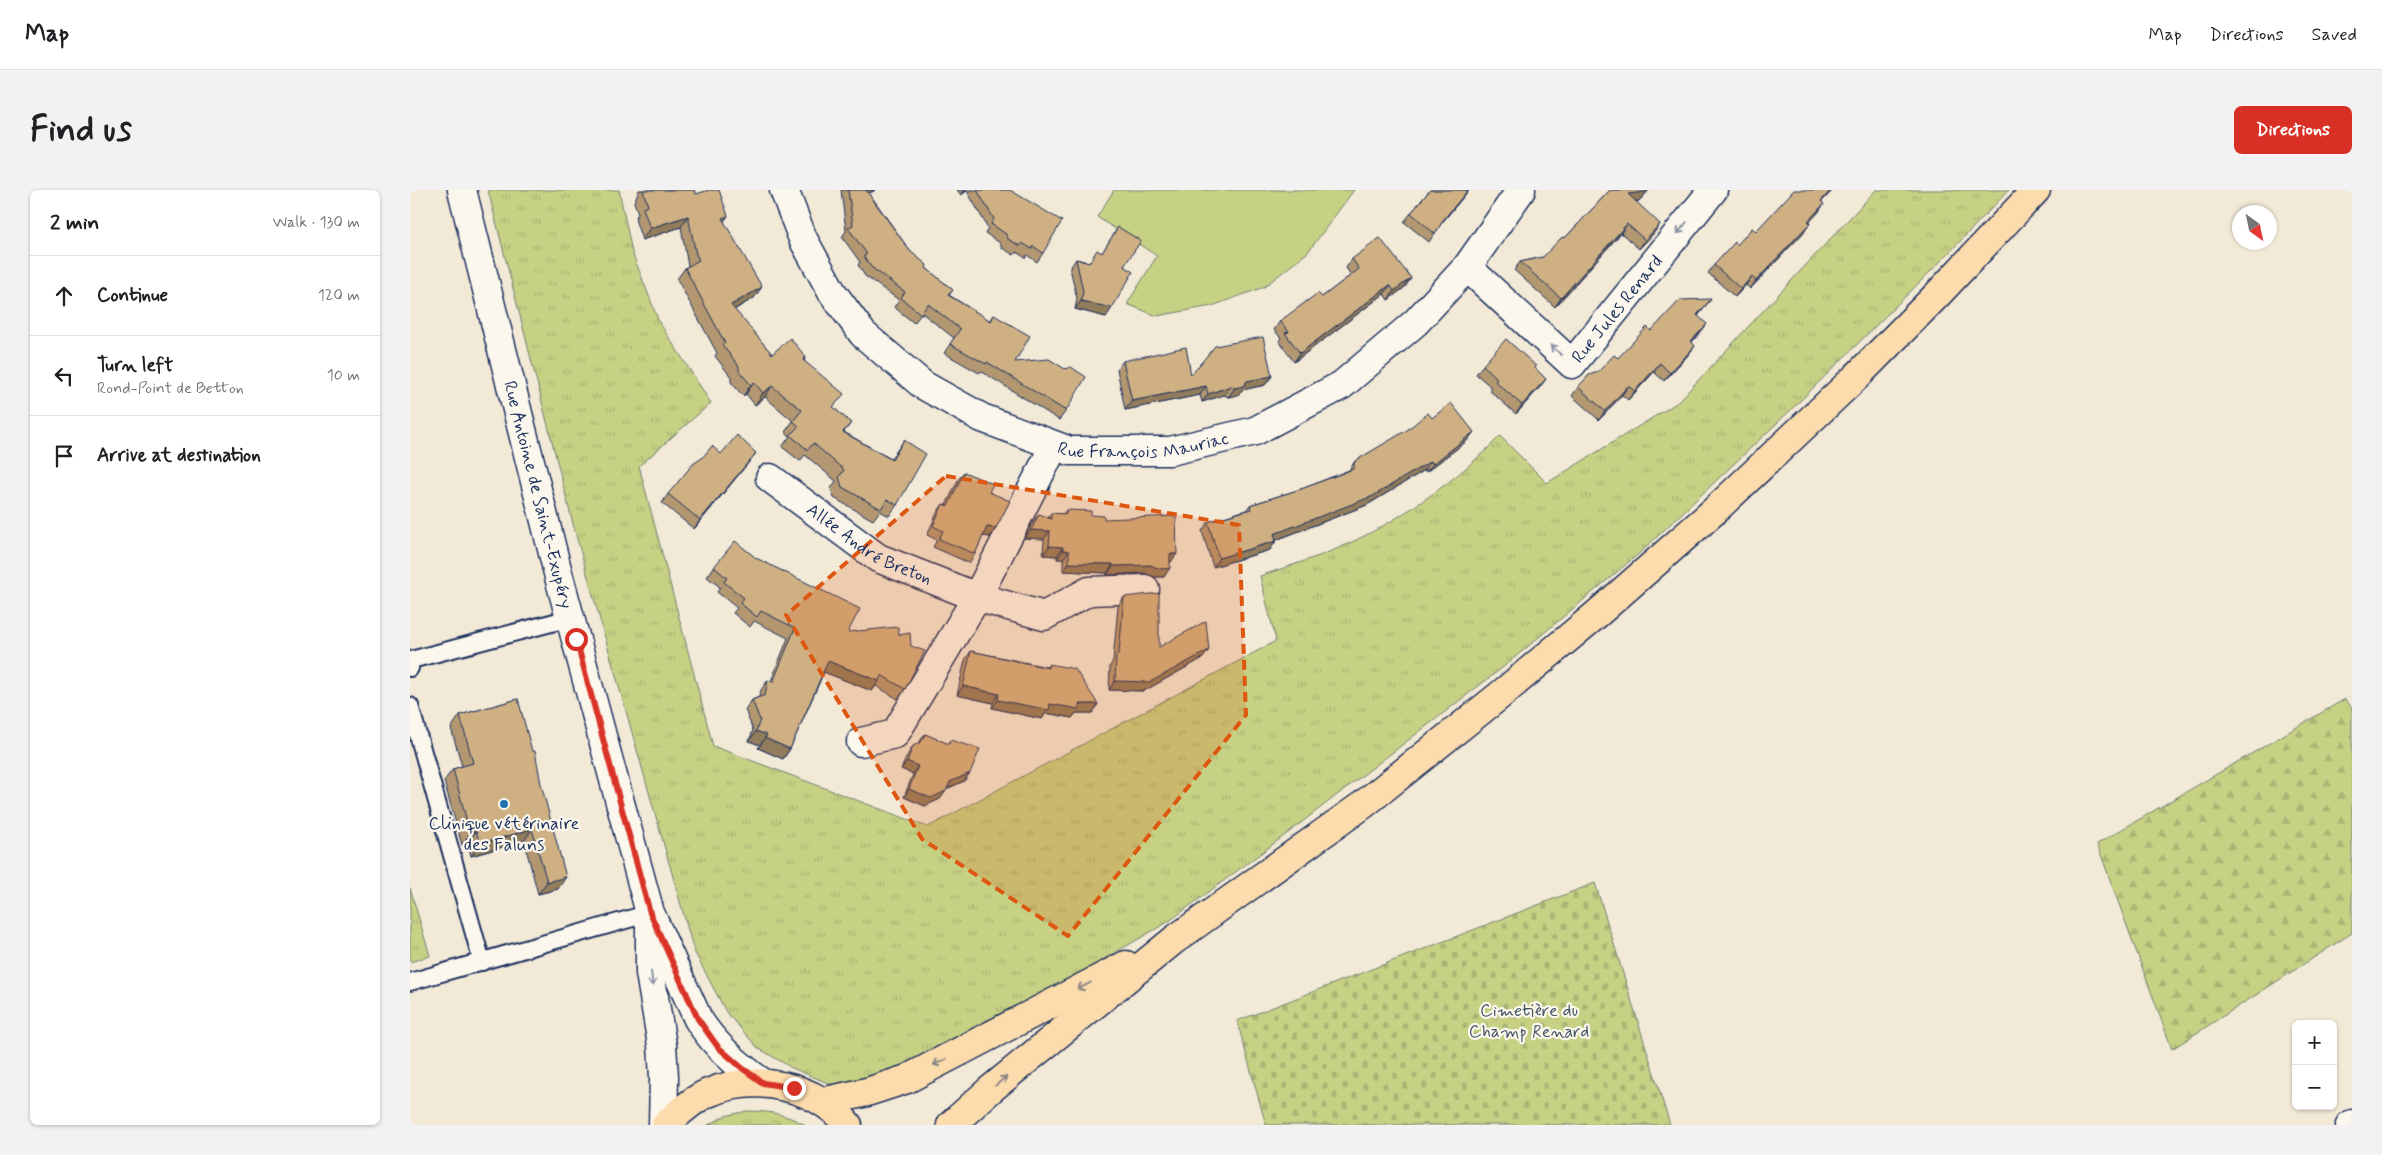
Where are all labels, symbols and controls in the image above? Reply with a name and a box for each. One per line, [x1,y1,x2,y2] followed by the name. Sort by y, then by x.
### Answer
[25,19,69,50] text: Map
[2149,23,2182,47] text: Map
[2210,23,2284,47] text: Directions
[2312,23,2357,47] text: Saved
[2234,106,2352,154] button: Directions
[30,107,132,153] text: Find us
[2232,205,2277,250] north arrow
[50,209,99,237] text: 2 min
[273,212,360,233] text: Walk · 130 m
[1677,221,1688,234] one-way arrow
[1566,250,1669,368] street label: Rue Jules Renard
[50,282,78,310] icon: ahead
[97,283,168,308] text: Continue
[318,285,360,306] text: 120 m
[1549,344,1562,356] one-way arrow
[97,353,173,378] text: Turn left
[50,362,78,390] icon: left
[327,365,360,386] text: 10 m
[97,378,244,399] text: Rond-Point de Betton
[497,378,578,611] street label: Rue Antoine de Saint-Exupéry
[1054,427,1231,465] street label: Rue François Mauriac
[50,442,78,470] icon: arrive
[97,443,261,468] text: Arrive at destination
[801,498,935,591] street label: Allée André Breton
[565,628,588,651] route start
[498,798,510,810] marker: Clinique vétérinaire des Faluns
[429,812,580,857] place label: Clinique vétérinaire des Faluns
[647,971,657,987] one-way arrow
[1076,981,1091,991] one-way arrow
[1469,999,1589,1044] park label: Cimetière du Champ Renard
[2292,1020,2337,1110] map controls
[2292,1020,2337,1065] button: +
[933,1058,948,1067] one-way arrow
[2292,1065,2337,1110] button: −
[994,1075,1007,1086] one-way arrow
[783,1077,806,1100] route end

